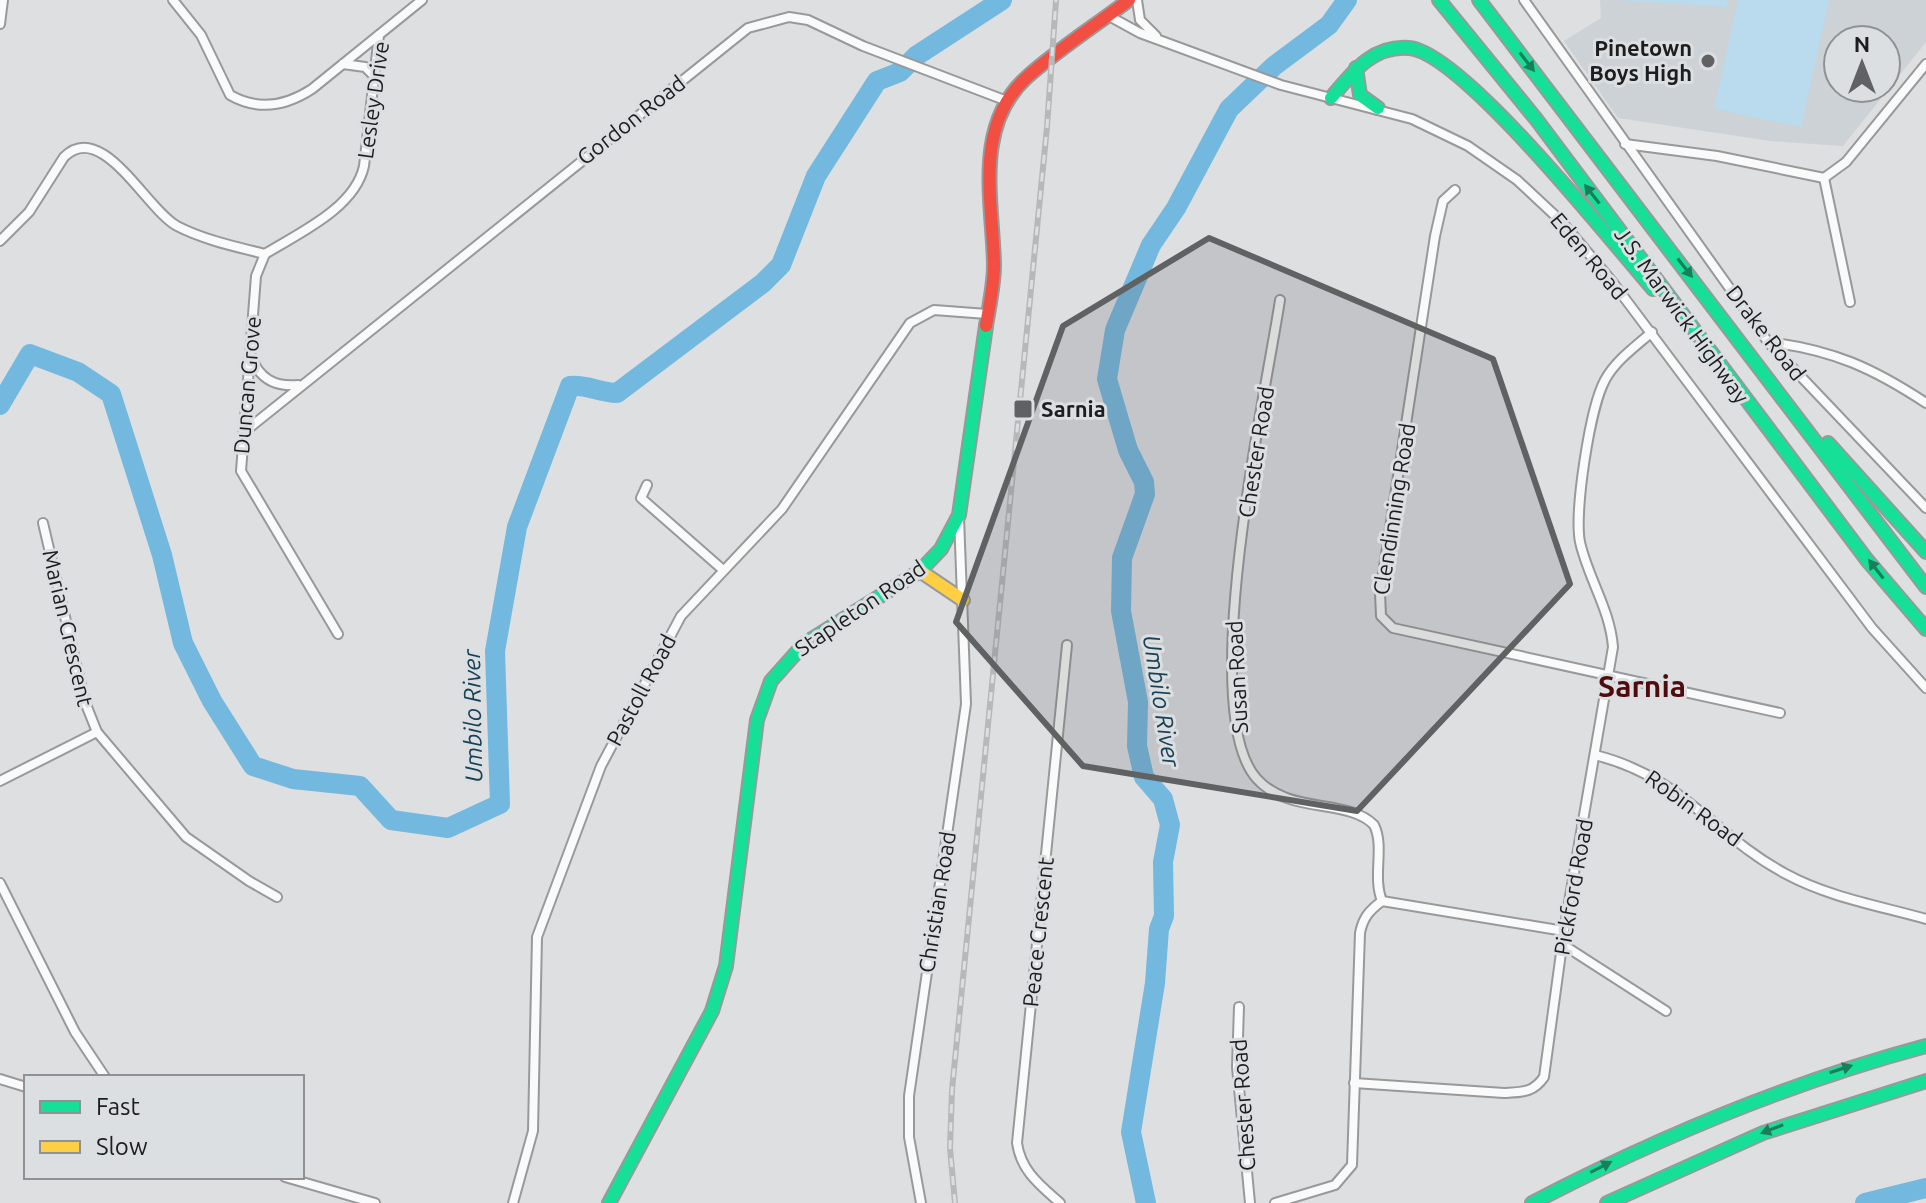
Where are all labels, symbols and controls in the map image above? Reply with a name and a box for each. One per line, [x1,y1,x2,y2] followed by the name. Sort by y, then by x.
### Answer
[1822,24,1902,104] north arrow
[1854,31,1870,56] text: N
[1589,35,1692,85] place label: Pinetown Boys High
[352,40,393,160] street label: Lesley Drive
[1518,52,1534,72] one-way arrow
[1699,52,1717,70] marker: Pinetown Boys High
[572,70,690,169] street label: Gordon Road
[1584,184,1600,204] one-way arrow
[1546,207,1633,304] street label: Eden Road
[1610,222,1755,408] street label: J.S. Marwick Highway
[1677,258,1693,278] one-way arrow
[1722,280,1811,385] street label: Drake Road
[228,315,265,455] street label: Duncan Grove
[1233,384,1278,519] street label: Chester Road
[1041,396,1106,421] place label: Sarnia
[1012,398,1034,420] marker: Sarnia
[1368,421,1419,597] street label: Clendinning Road
[38,547,99,709] street label: Marian Crescent
[790,555,930,660] street label: Stapleton Road
[1869,559,1885,579] one-way arrow
[1221,620,1252,734] street label: Susan Road
[601,630,680,750] street label: Pastoll Road
[1138,633,1185,770] water label: Umbilo River
[458,648,487,783] water label: Umbilo River
[1598,669,1686,703] district label: Sarnia
[1641,764,1747,851] street label: Robin Road
[1548,817,1597,957] street label: Pickford Road
[913,829,960,974] street label: Christian Road
[1017,855,1058,1008] street label: Peace Crescent
[1225,1038,1260,1172] street label: Chester Road
[1829,1062,1853,1074] one-way arrow
[24,1075,304,1179] legend
[96,1093,140,1120] text: Fast
[1760,1123,1784,1136] one-way arrow
[96,1133,148,1160] text: Slow
[1589,1161,1612,1174] one-way arrow

